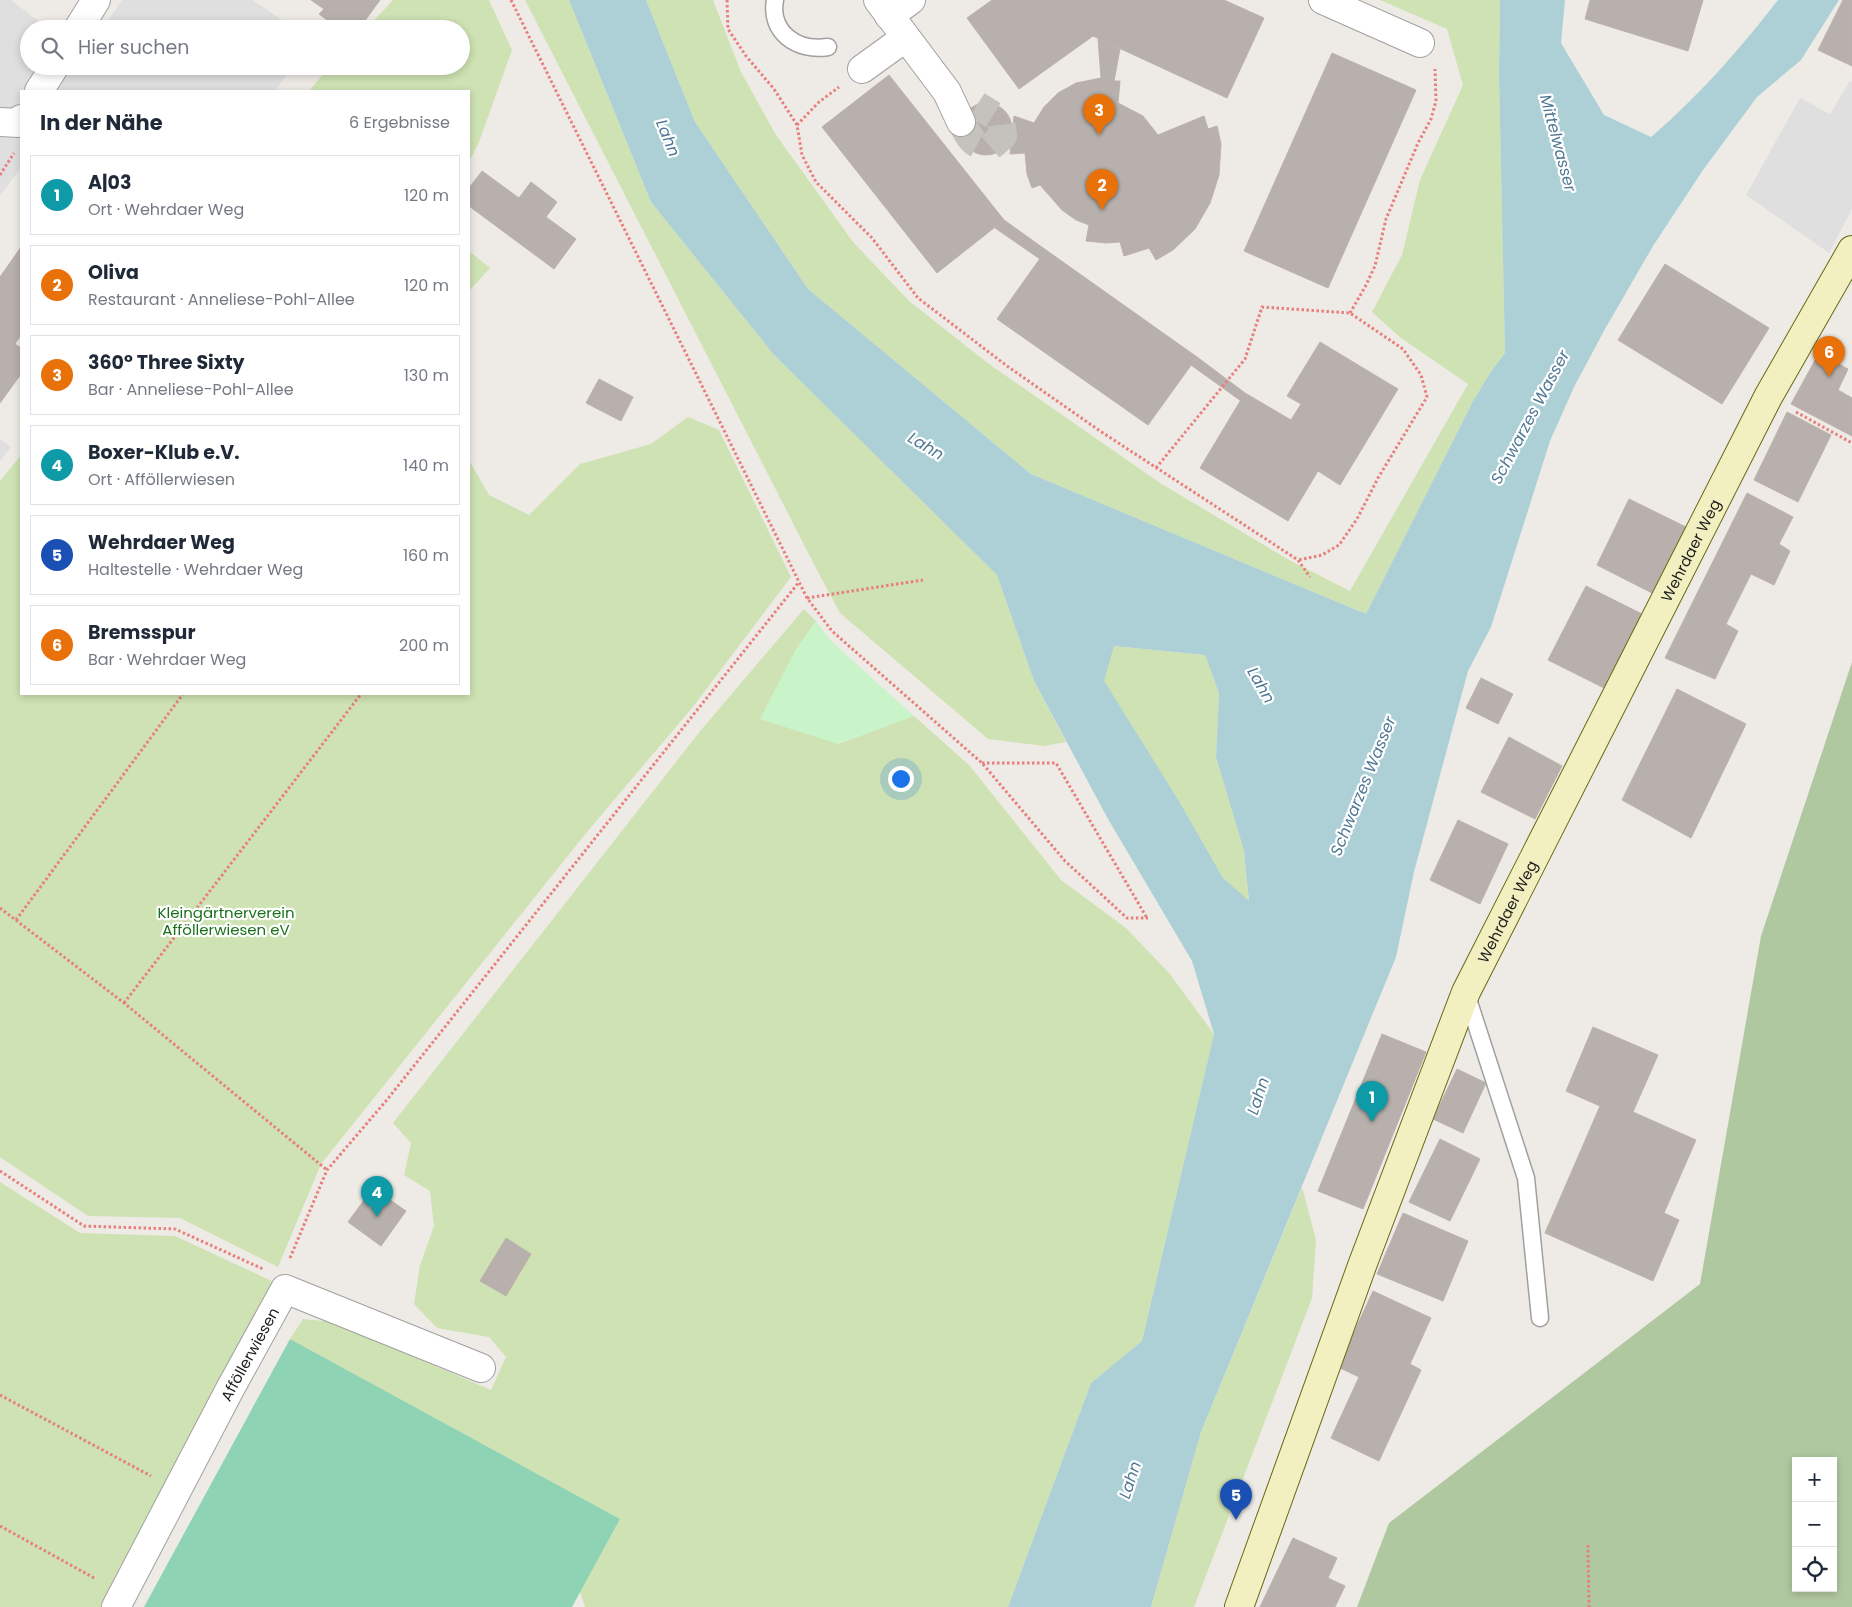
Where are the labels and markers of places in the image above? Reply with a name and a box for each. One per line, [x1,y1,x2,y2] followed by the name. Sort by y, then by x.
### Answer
[1083,94,1115,135] pin: 3
[1086,169,1118,210] pin: 2
[1813,336,1845,377] pin: 6
[1356,1081,1388,1122] pin: 1
[361,1176,393,1217] pin: 4
[1220,1479,1252,1520] pin: 5

